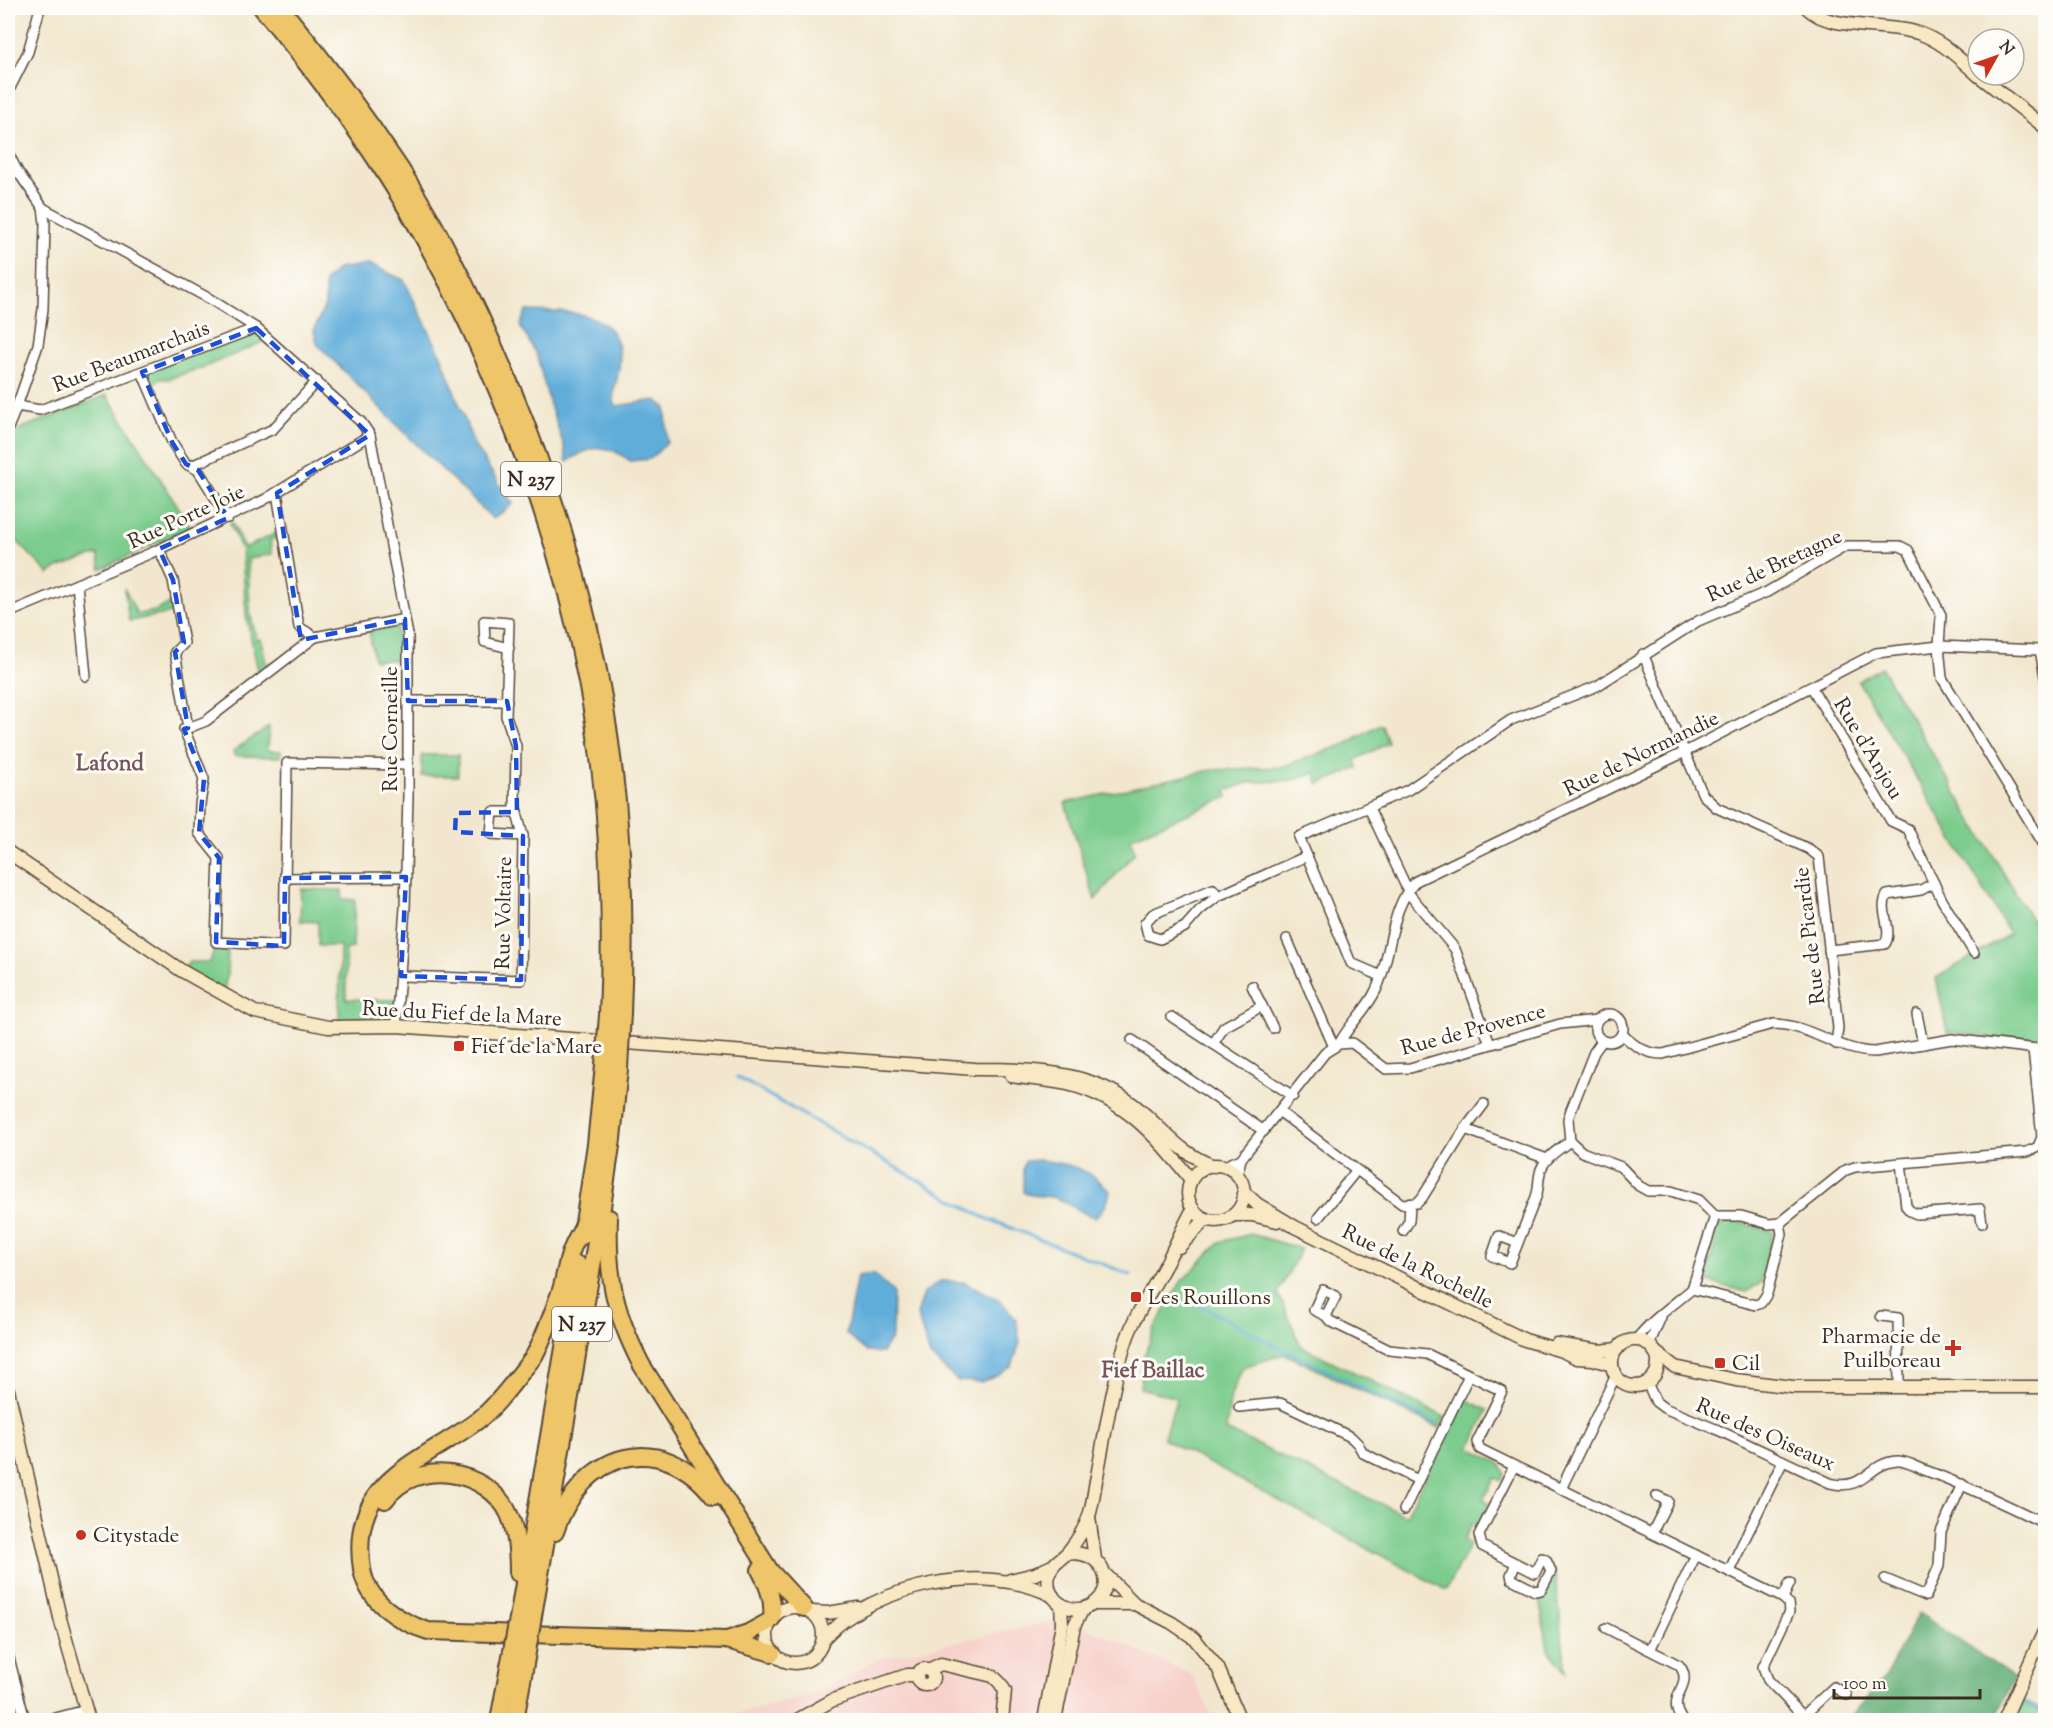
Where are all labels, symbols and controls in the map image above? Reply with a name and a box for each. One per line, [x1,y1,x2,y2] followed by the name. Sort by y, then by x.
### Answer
[1966,27,2026,87] north arrow
[1993,37,2019,61] text: N
[49,314,214,402] street label: Rue Beaumarchais
[501,462,561,496] road number: N 237
[124,478,250,558] street label: Rue Porte Joie
[1702,522,1847,611] street label: Rue de Bretagne
[377,666,407,792] street label: Rue Corneille
[1825,692,1910,806] street label: Rue d'Anjou
[1559,704,1725,805] street label: Rue de Normandie
[76,749,144,781] district label: Lafond
[489,856,521,970] street label: Rue Voltaire
[1788,865,1834,1006] street label: Rue de Picardie
[361,995,563,1035] street label: Rue du Fief de la Mare
[1398,997,1549,1065] street label: Rue de Provence
[471,1033,602,1063] place label: Fief de la Mare
[452,1039,466,1053] marker: Fief de la Mare
[1336,1218,1498,1317] street label: Rue de la Rochelle
[1148,1284,1271,1314] place label: Les Rouillons
[1129,1290,1143,1304] marker: Les Rouillons
[552,1307,612,1341] road number: N 237
[1822,1323,1941,1377] place label: Pharmacie de Puilboreau
[1946,1341,1960,1355] marker: Pharmacie de Puilboreau
[1732,1350,1761,1380] place label: Cil
[1102,1356,1204,1388] district label: Fief Baillac
[1713,1356,1727,1370] marker: Cil
[1691,1392,1840,1480] street label: Rue des Oiseaux
[93,1522,179,1552] place label: Citystade
[74,1528,88,1542] marker: Citystade
[1834,1662,1980,1700] scale bar
[1843,1672,1887,1698] text: 100 m

